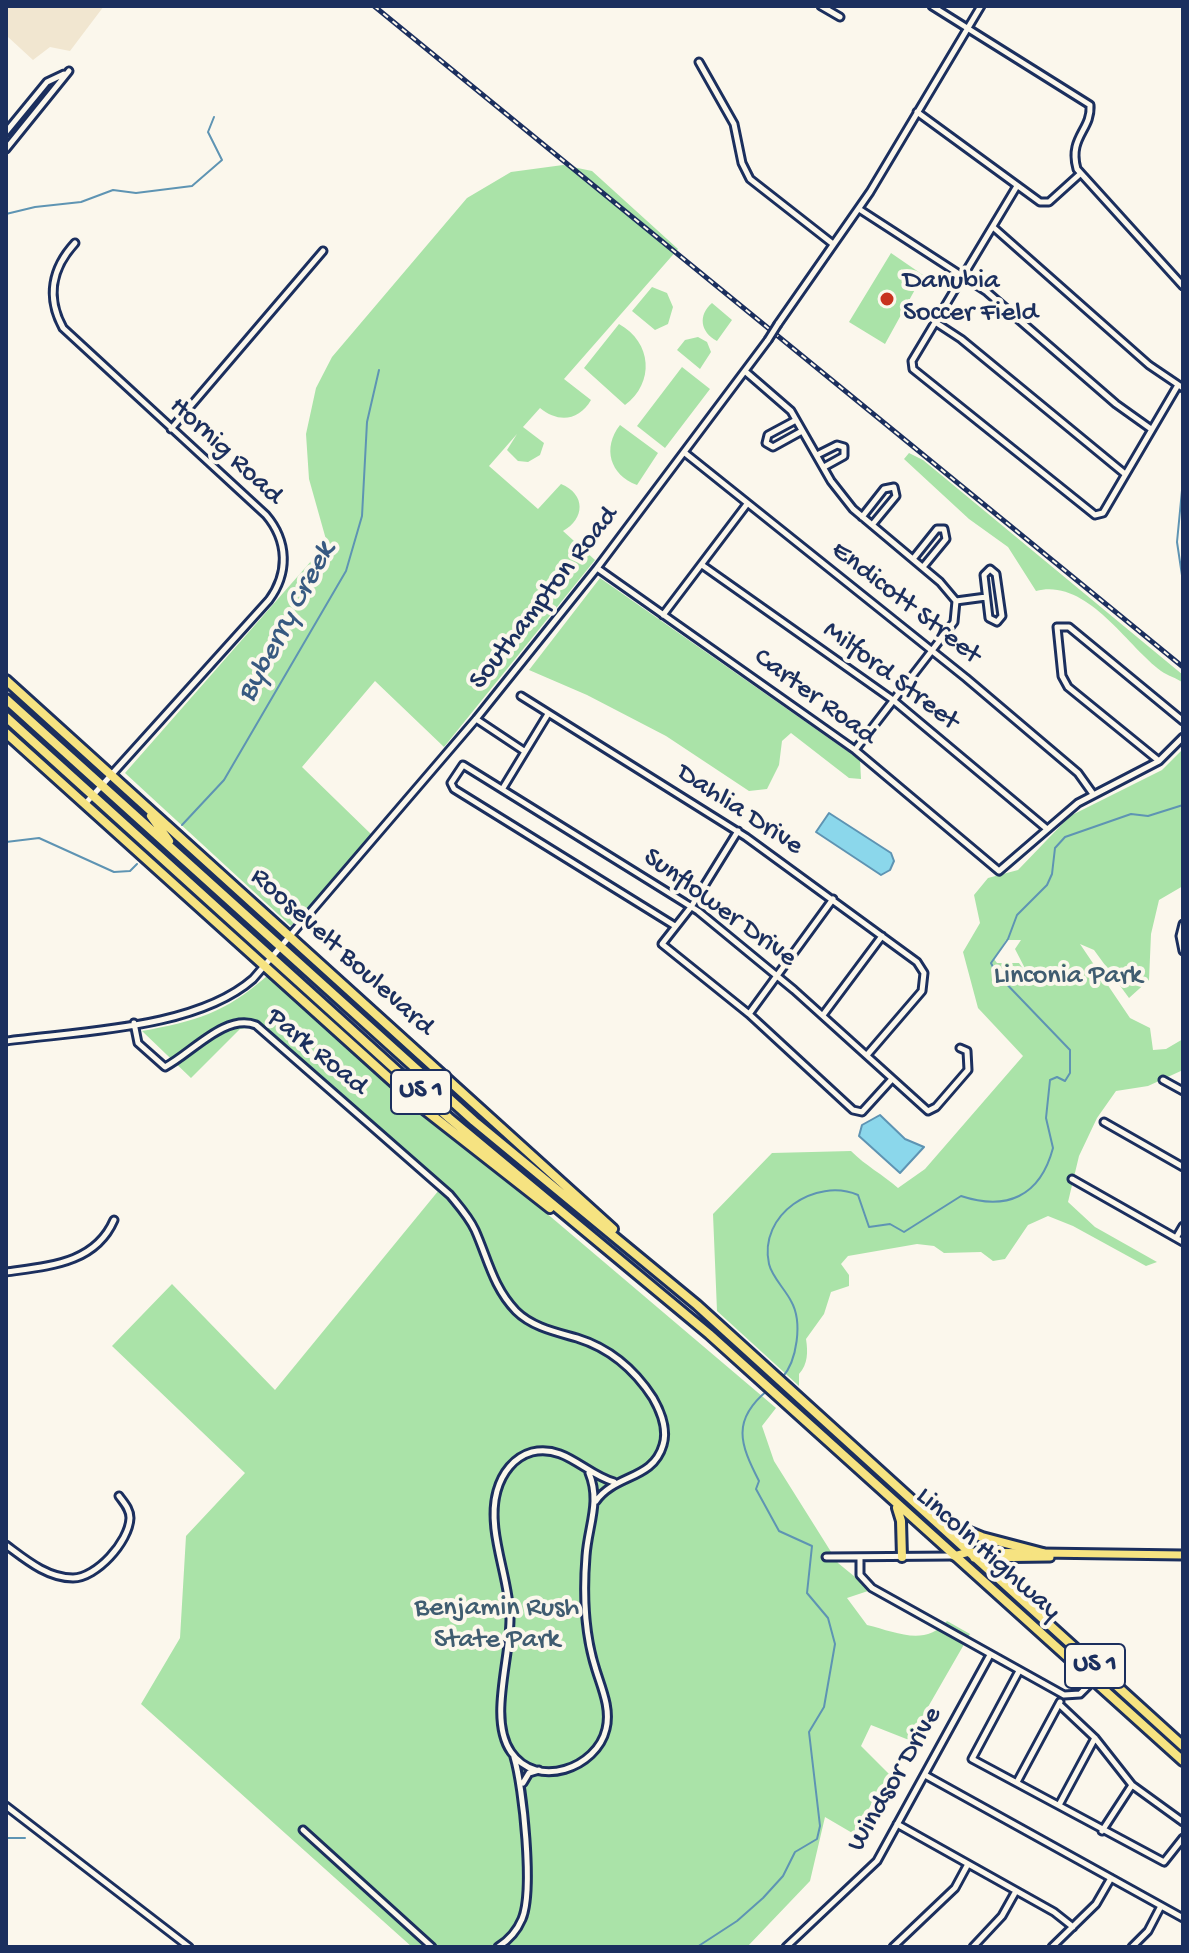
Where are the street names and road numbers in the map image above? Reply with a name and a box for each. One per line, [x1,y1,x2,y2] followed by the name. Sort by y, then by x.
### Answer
[161,391,289,513] street label: Hornig Road
[463,501,627,697] street label: Southampton Road
[823,535,987,673] street label: Endicott Street
[815,615,965,739] street label: Milford Street
[746,642,882,754] street label: Carter Road
[669,758,809,864] street label: Dahlia Drive
[635,842,803,976] street label: Sunflower Drive
[242,861,440,1045] street label: Roosevelt Boulevard
[258,1002,374,1104] street label: Park Road
[391,1070,451,1114] road number: US 1
[907,1481,1067,1629] street label: Lincoln Highway
[1065,1644,1125,1688] road number: US 1
[841,1701,951,1859] street label: Windsor Drive

